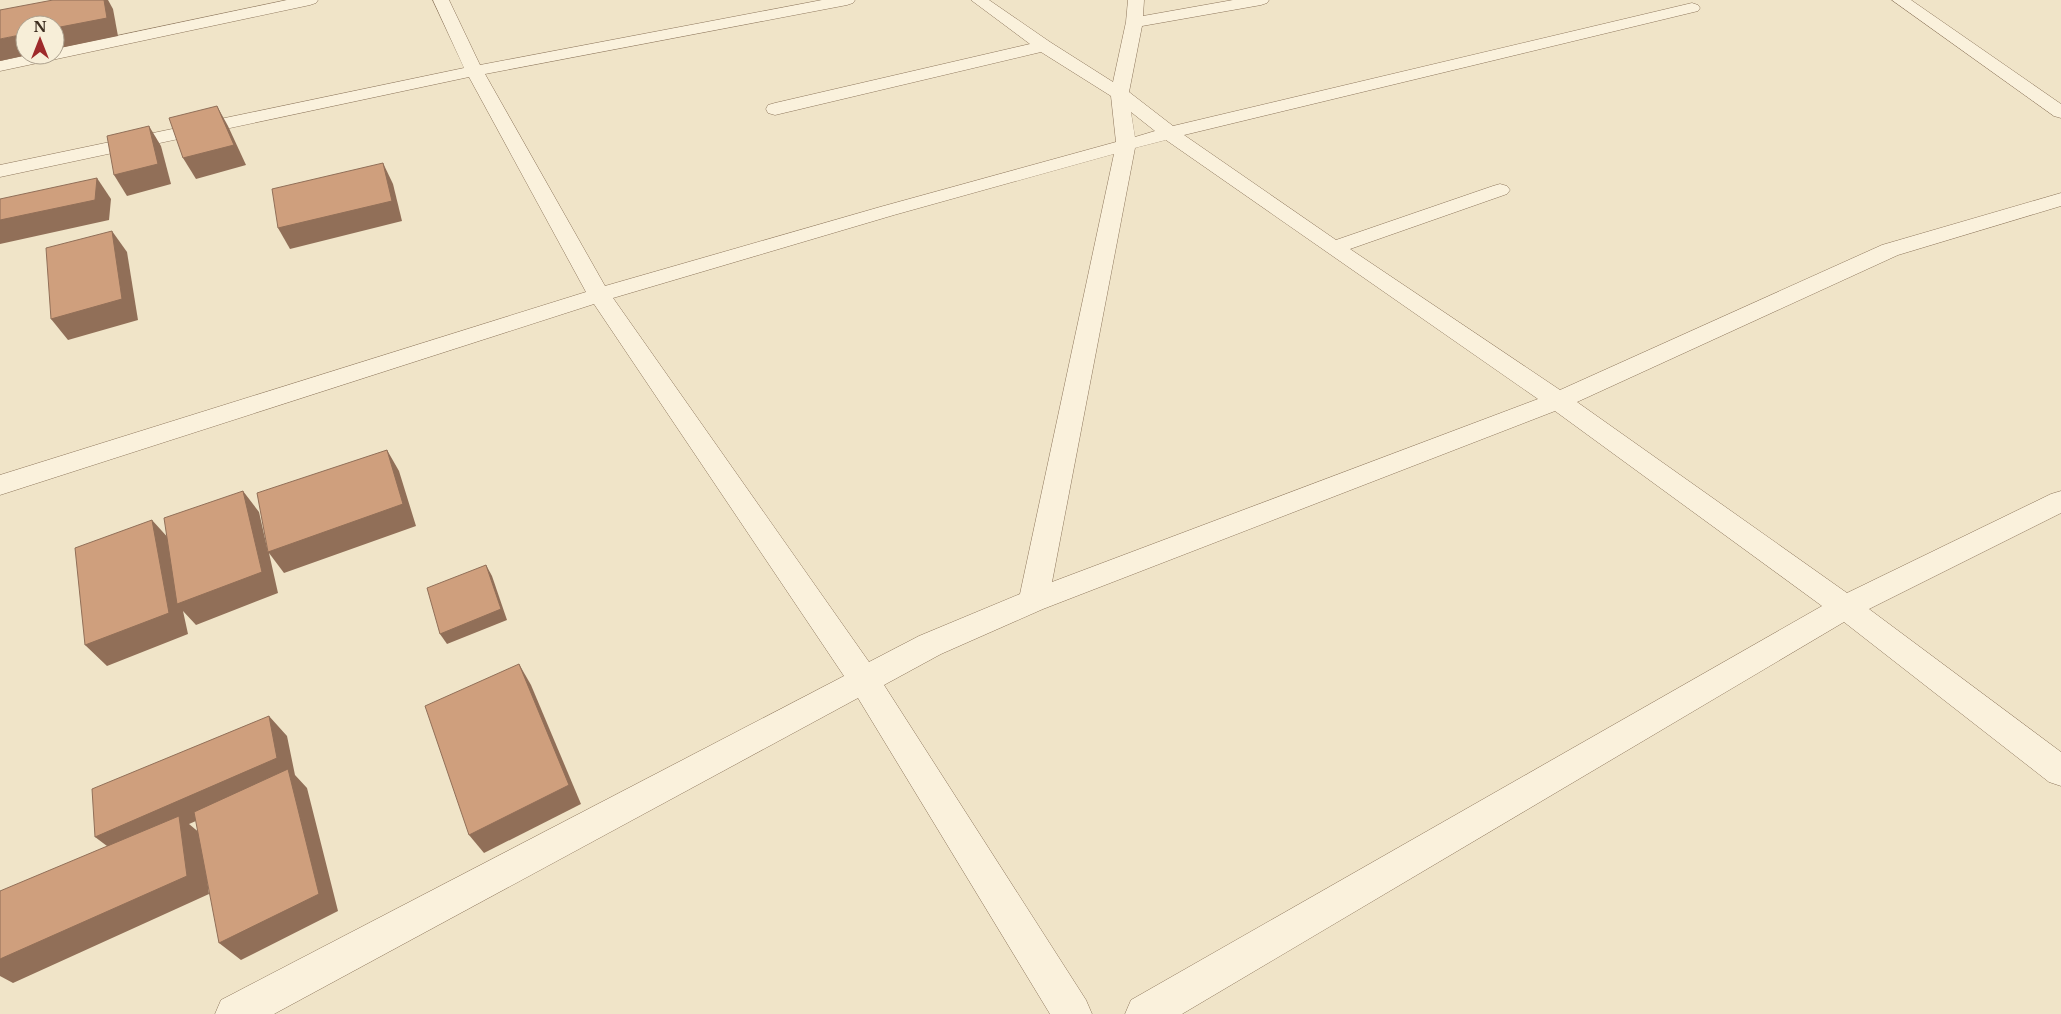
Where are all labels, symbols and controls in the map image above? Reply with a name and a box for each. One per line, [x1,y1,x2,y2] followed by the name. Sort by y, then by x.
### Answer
[15,15,65,65] north arrow
[33,18,47,36] text: N

